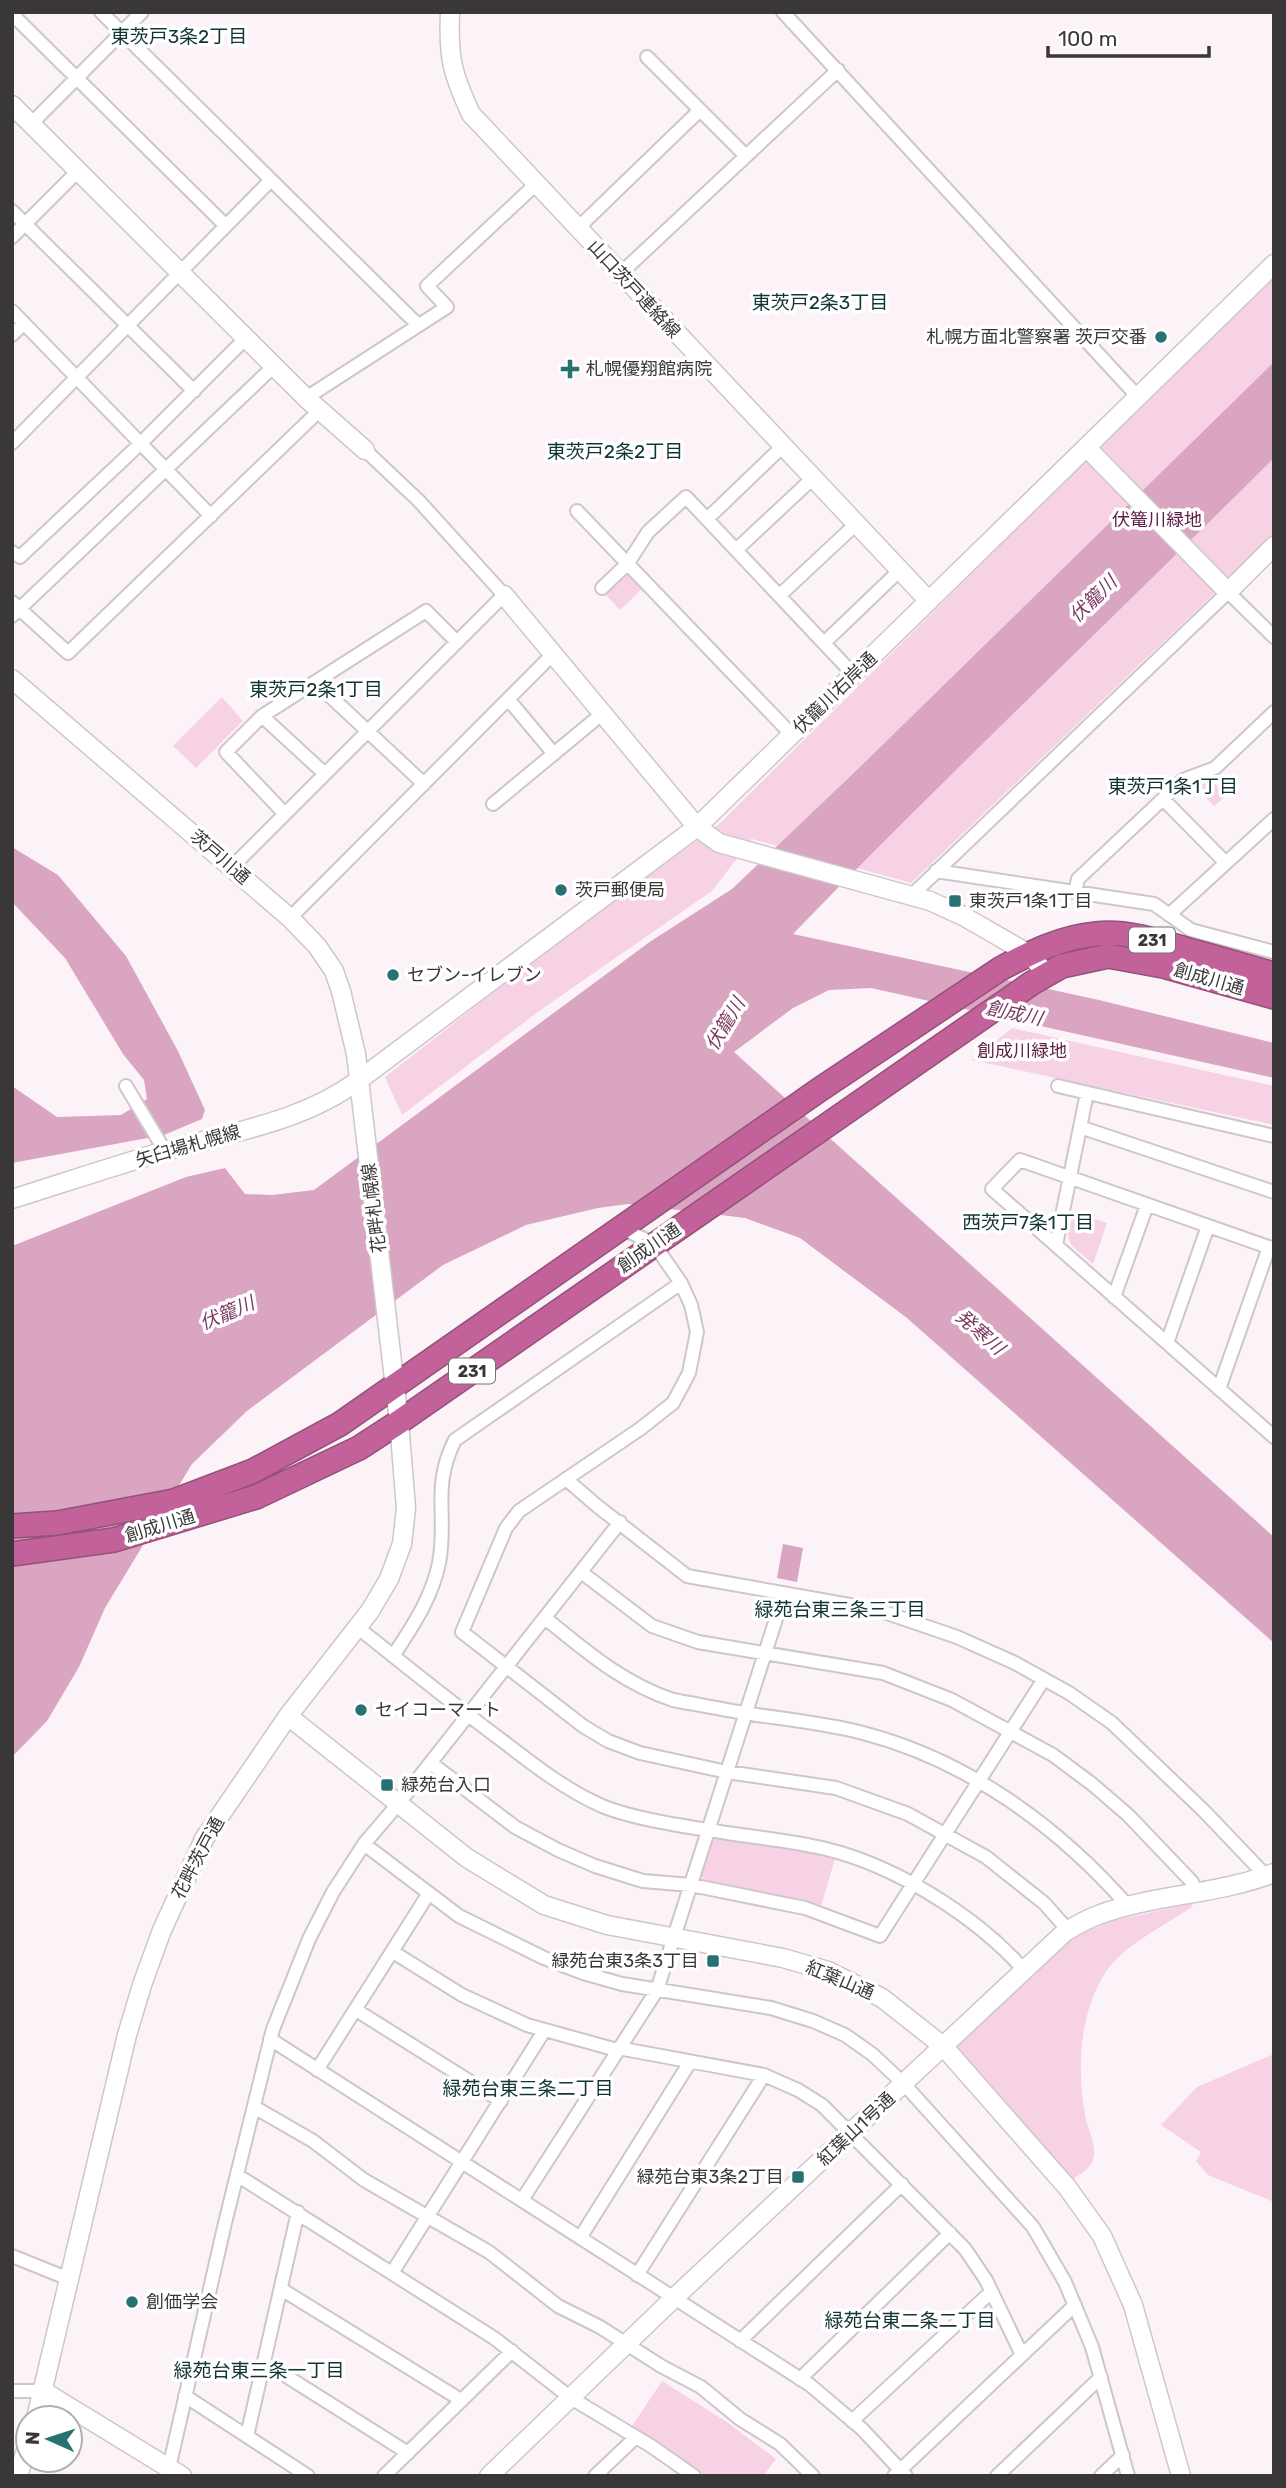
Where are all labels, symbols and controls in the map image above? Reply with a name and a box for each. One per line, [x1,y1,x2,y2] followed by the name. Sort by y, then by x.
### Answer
[1048,14,1209,58] scale bar
[111,25,247,48] district label: 東茨戸3条2丁目
[1058,26,1117,51] text: 100 m
[583,235,685,343] street label: 山口茨戸連絡線
[752,291,888,314] district label: 東茨戸2条3丁目
[927,326,1147,348] place label: 札幌方面北警察署 茨戸交番
[1153,329,1169,345] marker: 札幌方面北警察署 茨戸交番
[586,358,712,380] place label: 札幌優翔館病院
[560,359,580,379] marker: 札幌優翔館病院
[547,440,683,463] district label: 東茨戸2条2丁目
[1112,509,1202,531] park label: 伏篭川緑地
[1065,570,1123,627] water label: 伏籠川
[789,648,881,738] street label: 伏籠川右岸通
[249,678,383,701] district label: 東茨戸2条1丁目
[1108,775,1238,798] district label: 東茨戸1条1丁目
[186,825,254,889] street label: 茨戸川通
[575,879,665,901] place label: 茨戸郵便局
[553,882,569,898] marker: 茨戸郵便局
[969,890,1092,912] place label: 東茨戸1条1丁目
[947,893,963,909] marker: 東茨戸1条1丁目
[1129,928,1175,952] road number: 231
[1171,959,1247,999] street label: 創成川通
[407,964,542,986] place label: セブン-イレブン
[385,967,401,983] marker: セブン-イレブン
[700,992,751,1054] water label: 伏籠川
[984,996,1046,1031] water label: 創成川
[977,1040,1067,1062] park label: 創成川緑地
[133,1121,243,1171] street label: 矢臼場札幌線
[358,1162,390,1254] street label: 花畔札幌線
[962,1211,1094,1234] district label: 西茨戸7条1丁目
[613,1218,685,1278] street label: 創成川通
[196,1290,260,1335] water label: 伏籠川
[951,1305,1011,1361] water label: 発寒川
[449,1358,495,1384] road number: 231
[122,1505,198,1547] street label: 創成川通
[754,1598,926,1621] district label: 緑苑台東三条三丁目
[375,1699,501,1721] place label: セイコーマート
[353,1702,369,1718] marker: セイコーマート
[401,1774,491,1796] place label: 緑苑台入口
[379,1777,395,1793] marker: 緑苑台入口
[167,1813,229,1903] street label: 花畔茨戸通
[551,1950,699,1972] place label: 緑苑台東3条3丁目
[705,1953,721,1969] marker: 緑苑台東3条3丁目
[803,1956,877,2004] street label: 紅葉山通
[442,2077,614,2100] district label: 緑苑台東三条二丁目
[813,2088,899,2170] street label: 紅葉山1号通
[637,2166,784,2188] place label: 緑苑台東3条2丁目
[790,2169,806,2185] marker: 緑苑台東3条2丁目
[146,2291,218,2313] place label: 創価学会
[124,2294,140,2310] marker: 創価学会
[824,2309,996,2332] district label: 緑苑台東二条二丁目
[173,2359,345,2382] district label: 緑苑台東三条一丁目
[14,2404,84,2474] north arrow
[21,2431,44,2446] text: N

